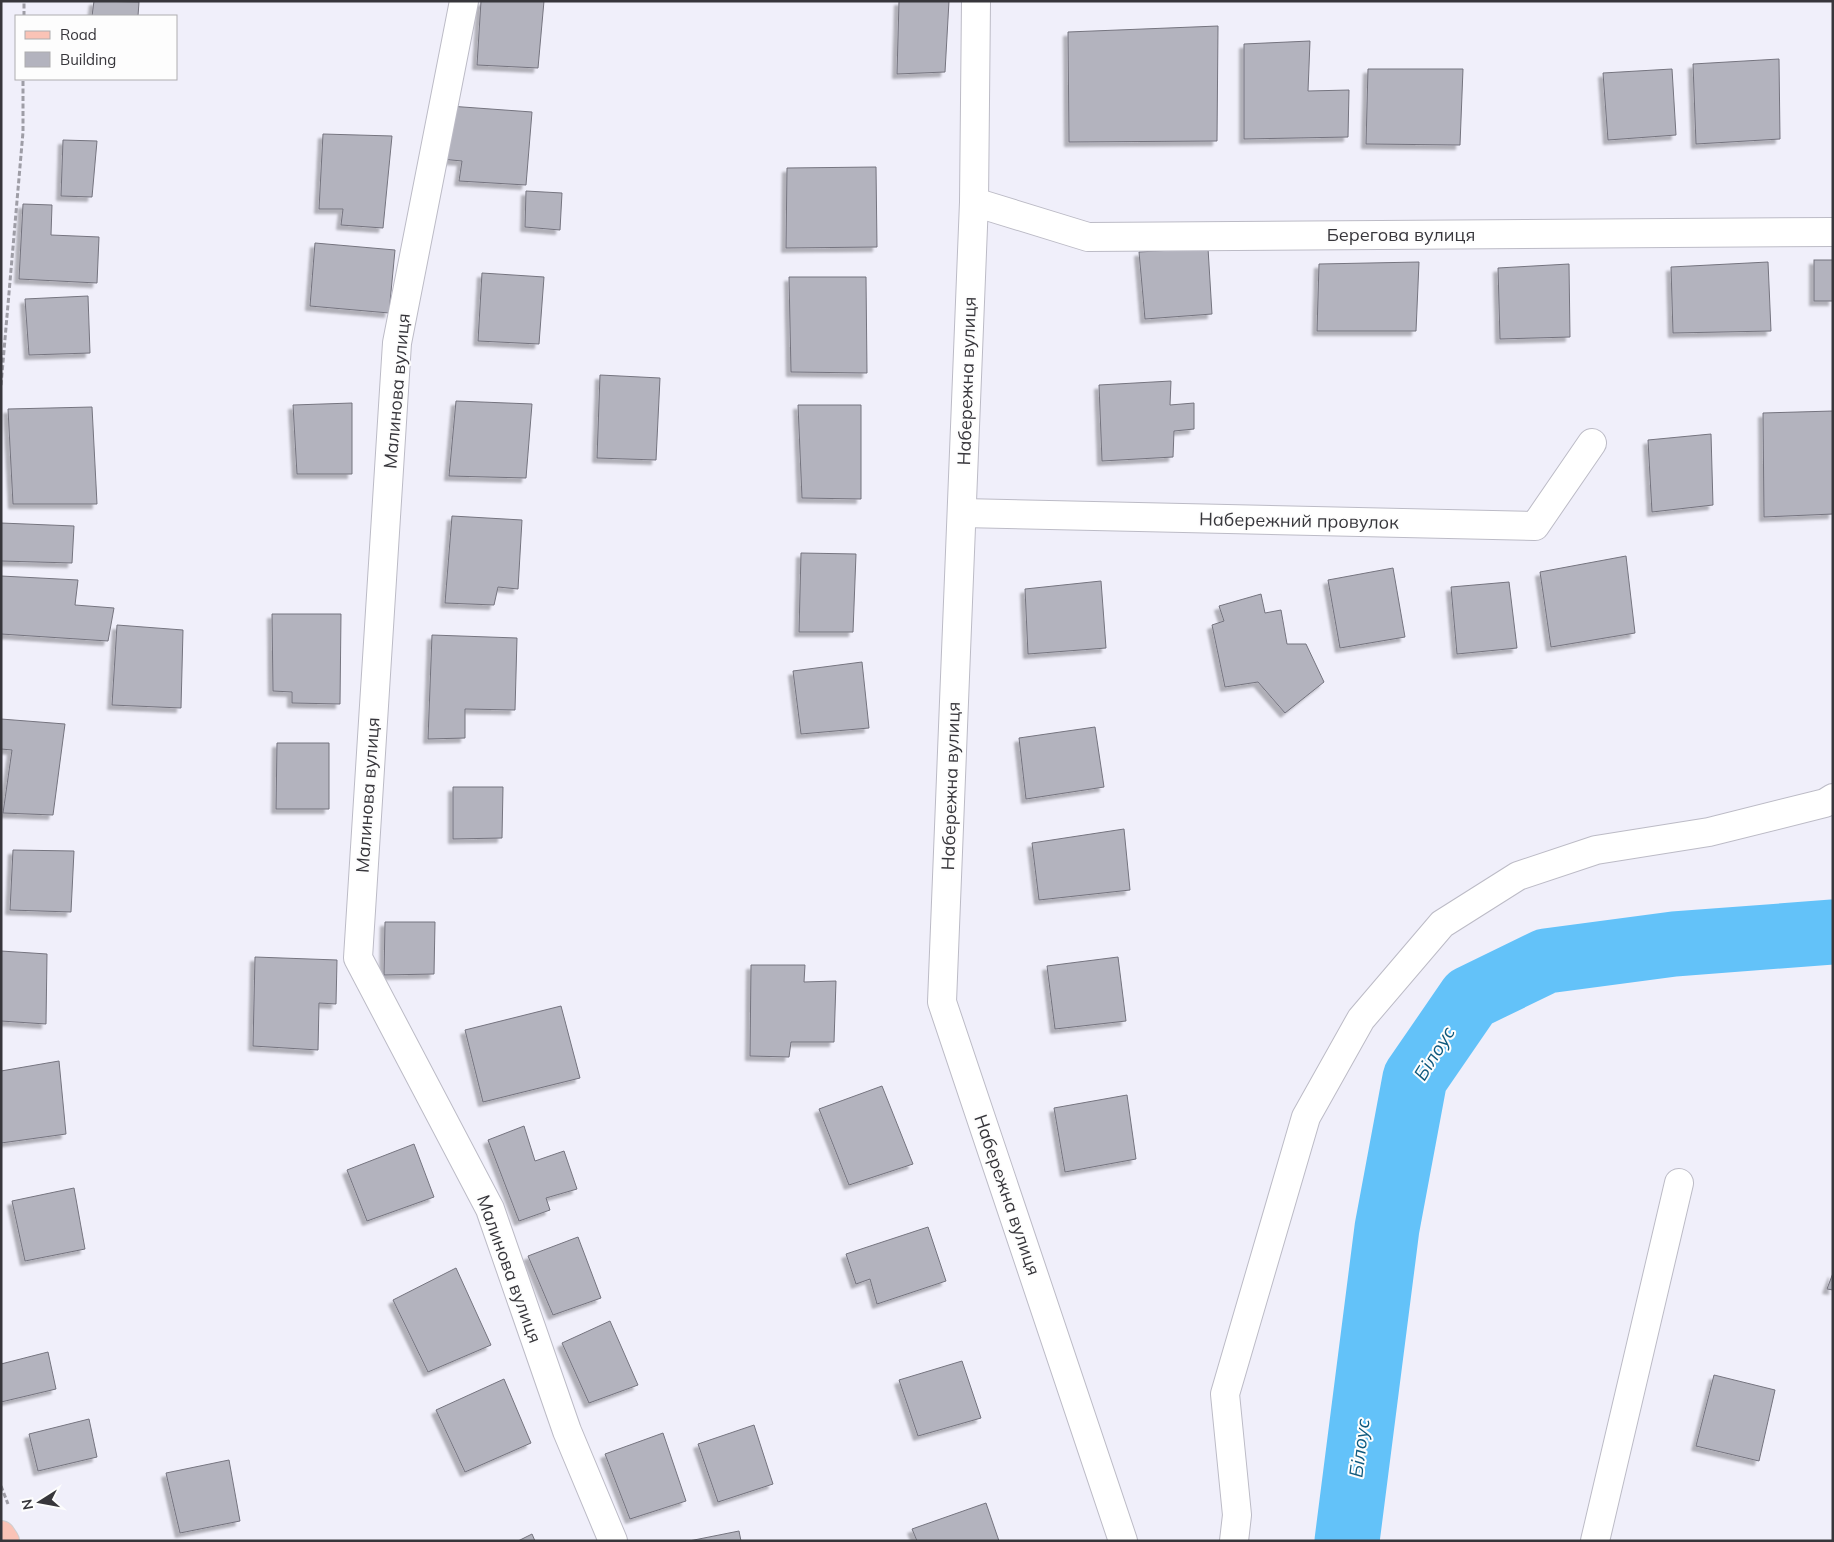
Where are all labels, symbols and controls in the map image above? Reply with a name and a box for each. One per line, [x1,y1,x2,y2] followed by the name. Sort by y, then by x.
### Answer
[15,15,178,80] legend
[60,25,97,44] text: Road
[60,50,116,69] text: Building
[1327,223,1475,246] street label: Берегова вулиця
[952,296,981,466] street label: Набережна вулиця
[378,312,415,470] street label: Малинова вулиця
[1199,507,1399,534] street label: Набережний провулок
[936,701,965,871] street label: Набережна вулиця
[351,716,384,874] street label: Малинова вулиця
[1408,1021,1460,1085] water label: Білоус
[969,1111,1046,1278] street label: Набережна вулиця
[472,1192,547,1346] street label: Малинова вулиця
[1343,1417,1375,1479] water label: Білоус
[15,1477,65,1527] north arrow
[17,1498,37,1511] text: N

